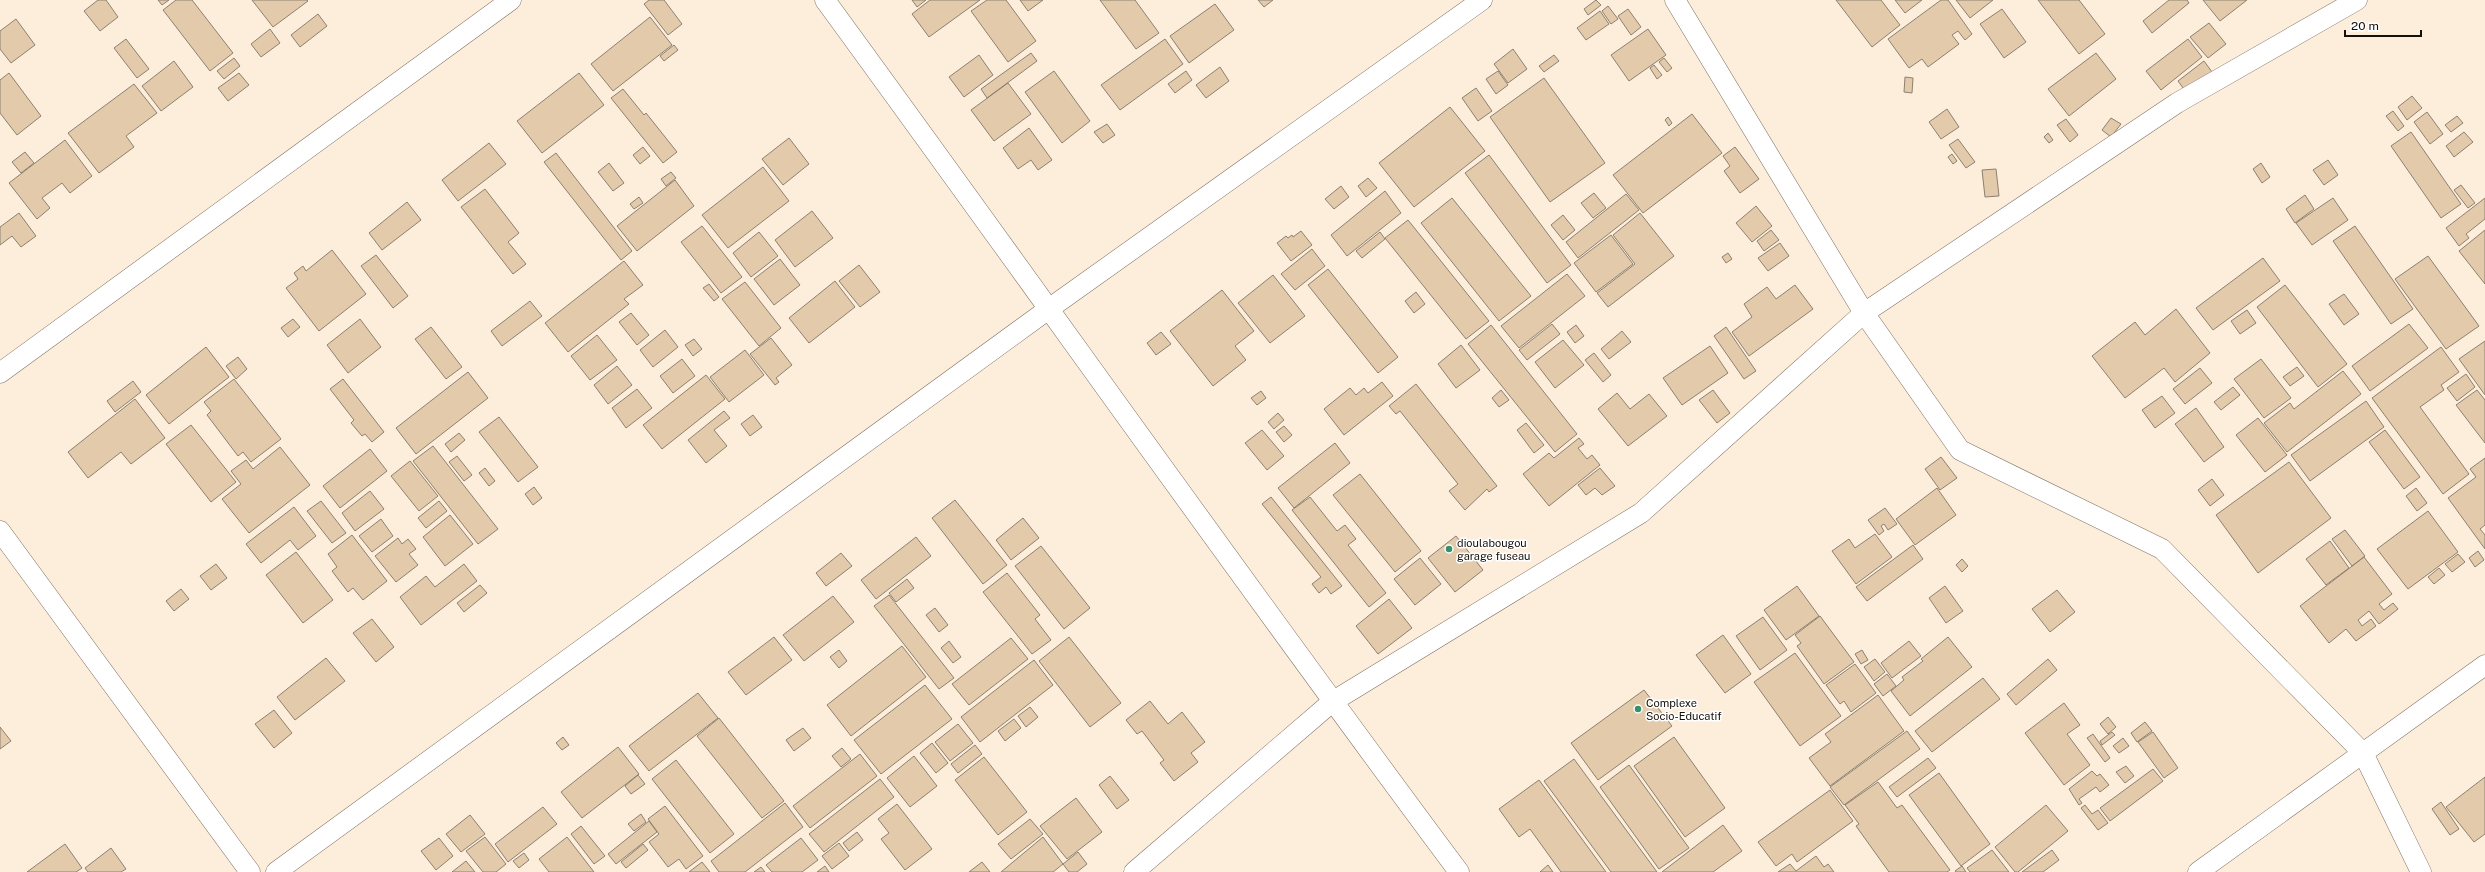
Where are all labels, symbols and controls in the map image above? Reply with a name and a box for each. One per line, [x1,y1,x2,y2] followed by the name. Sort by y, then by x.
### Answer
[2345,12,2421,38] scale bar
[2351,19,2379,33] text: 20 m
[1457,537,1530,562] place label: dioulabougou garage fuseau
[1444,544,1454,554] marker: dioulabougou garage fuseau
[1646,697,1722,722] place label: Complexe Socio-Educatif
[1633,704,1643,714] marker: Complexe Socio-Educatif

